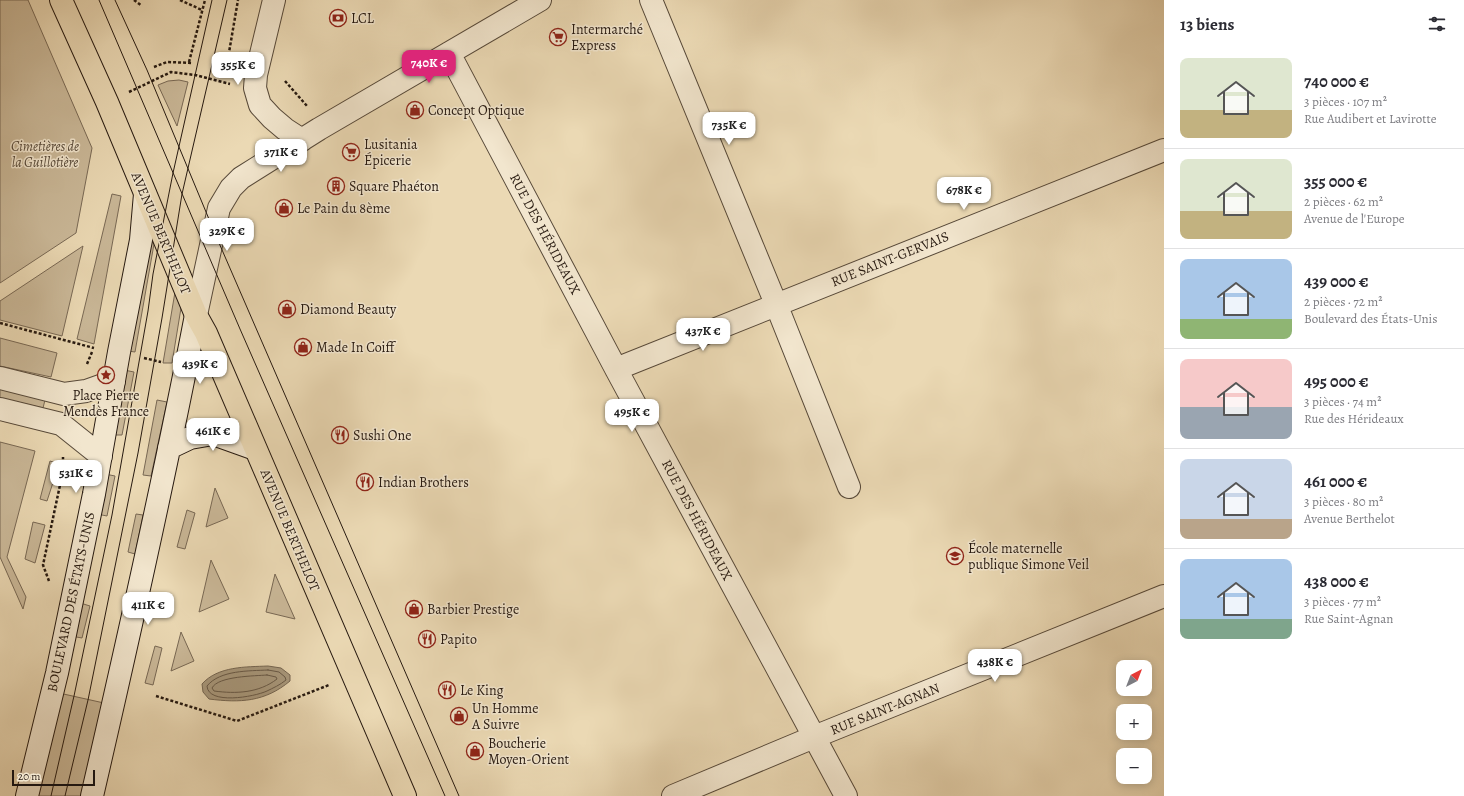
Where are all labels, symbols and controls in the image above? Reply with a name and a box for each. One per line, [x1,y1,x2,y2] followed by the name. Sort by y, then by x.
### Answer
[328,8,348,28] bank icon: LCL
[351,9,375,28] place label: LCL
[1180,13,1234,36] text: 13 biens
[1426,13,1448,35] icon: filters
[571,20,643,55] place label: Intermarché Express
[548,27,568,47] supermarket icon: Intermarché Express
[396,50,462,84] pin: 740K €
[205,52,271,86] pin: 355K €
[411,54,447,71] text: 740K €
[221,56,255,73] text: 355K €
[1304,70,1369,93] text: 740 000 €
[1212,74,1260,122] icon: home
[1304,93,1387,110] text: 3 pièces · 107 m²
[405,100,425,120] shop icon: Concept Optique
[428,101,525,120] place label: Concept Optique
[1304,110,1437,127] text: Rue Audibert et Lavirotte
[696,112,762,146] pin: 735K €
[712,116,746,133] text: 735K €
[364,135,418,170] place label: Lusitania Épicerie
[11,137,79,172] park label: Cimetières de la Guillotière
[248,139,314,173] pin: 371K €
[341,142,361,162] supermarket icon: Lusitania Épicerie
[264,143,298,160] text: 371K €
[126,168,195,297] street label: AVENUE BERTHELOT
[505,170,585,299] street label: RUE DES HÉRIDEAUX
[1304,170,1367,193] text: 355 000 €
[1212,175,1260,223] icon: home
[326,176,346,196] building icon: Square Phaéton
[349,177,439,196] place label: Square Phaéton
[931,177,997,211] pin: 678K €
[946,181,982,198] text: 678K €
[1304,193,1383,210] text: 2 pièces · 62 m²
[274,198,294,218] shop icon: Le Pain du 8ème
[297,199,390,218] place label: Le Pain du 8ème
[1304,210,1405,227] text: Avenue de l'Europe
[194,218,260,252] pin: 329K €
[209,222,245,239] text: 329K €
[828,227,952,291] street label: RUE SAINT-GERVAIS
[1304,270,1369,293] text: 439 000 €
[1212,275,1260,323] icon: home
[1304,293,1383,310] text: 2 pièces · 72 m²
[277,299,297,319] shop icon: Diamond Beauty
[300,300,397,319] place label: Diamond Beauty
[1304,310,1437,327] text: Boulevard des États-Unis
[670,318,736,352] pin: 437K €
[685,322,721,339] text: 437K €
[293,337,313,357] shop icon: Made In Coiff
[316,338,397,357] place label: Made In Coiff
[167,351,233,385] pin: 439K €
[182,355,218,372] text: 439K €
[96,365,116,385] place icon: Place Pierre Mendès France
[1304,370,1368,393] text: 495 000 €
[1212,375,1260,423] icon: home
[63,386,149,421] place label: Place Pierre Mendès France
[1304,393,1381,410] text: 3 pièces · 74 m²
[599,399,665,433] pin: 495K €
[614,403,650,420] text: 495K €
[1304,410,1404,427] text: Rue des Hérideaux
[180,418,246,452] pin: 461K €
[195,422,231,439] text: 461K €
[330,425,350,445] restaurant icon: Sushi One
[353,426,411,445] place label: Sushi One
[657,456,737,585] street label: RUE DES HÉRIDEAUX
[43,460,109,494] pin: 531K €
[59,464,93,481] text: 531K €
[255,465,324,594] street label: AVENUE BERTHELOT
[1304,470,1367,493] text: 461 000 €
[355,472,375,492] restaurant icon: Indian Brothers
[378,473,469,492] place label: Indian Brothers
[1212,475,1260,523] icon: home
[1304,493,1383,510] text: 3 pièces · 80 m²
[43,510,99,694] street label: BOULEVARD DES ÉTATS-UNIS
[1304,510,1395,527] text: Avenue Berthelot
[968,539,1090,574] place label: École maternelle publique Simone Veil
[945,546,965,566] school or university icon: École maternelle publique Simone Veil
[1304,570,1369,593] text: 438 000 €
[1212,575,1260,623] icon: home
[115,592,181,626] pin: 411K €
[1304,593,1381,610] text: 3 pièces · 77 m²
[131,596,165,613] text: 411K €
[404,599,424,619] shop icon: Barbier Prestige
[427,600,519,619] place label: Barbier Prestige
[1304,610,1393,627] text: Rue Saint-Agnan
[417,629,437,649] restaurant icon: Papito
[440,630,477,649] place label: Papito
[962,649,1028,683] pin: 438K €
[977,653,1013,670] text: 438K €
[1116,660,1152,696] north arrow
[1116,660,1152,784] map controls
[828,678,942,740] street label: RUE SAINT-AGNAN
[437,680,457,700] restaurant icon: Le King
[460,681,504,700] place label: Le King
[471,699,539,734] place label: Un Homme A Suivre
[1116,704,1152,740] button: +
[449,706,469,726] shop icon: Un Homme A Suivre
[488,734,570,769] place label: Boucherie Moyen-Orient
[465,741,485,761] shop icon: Boucherie Moyen-Orient
[1116,748,1152,784] button: −
[12,768,95,787] scale bar
[18,769,40,784] text: 20 m

